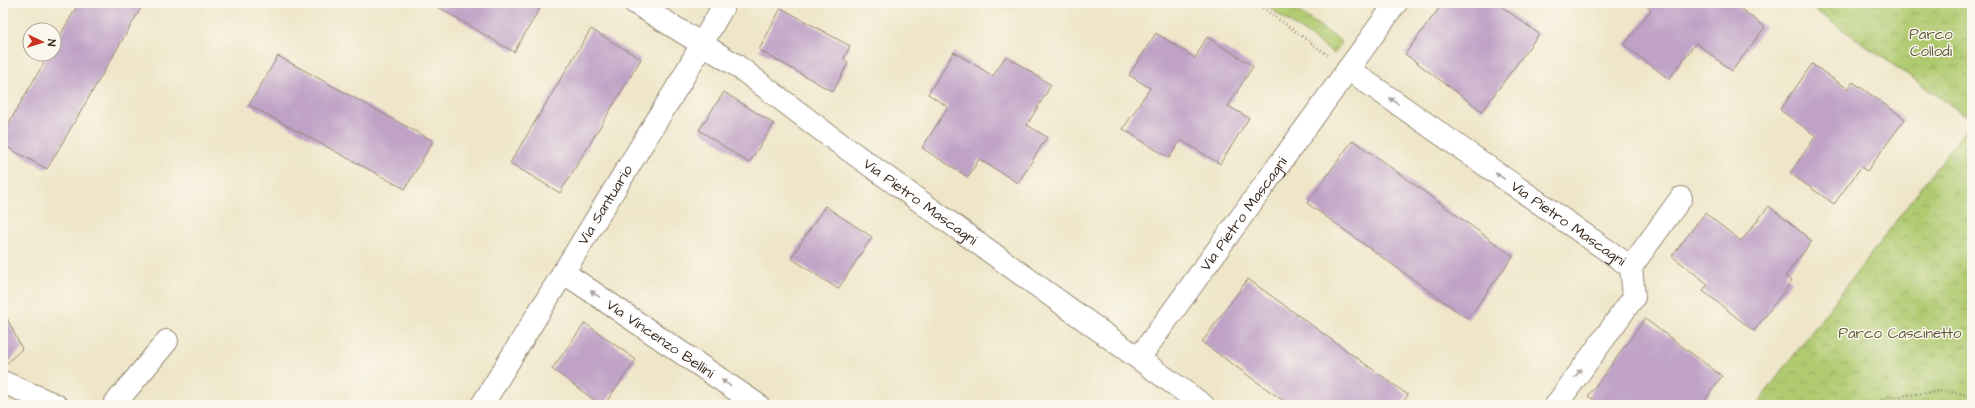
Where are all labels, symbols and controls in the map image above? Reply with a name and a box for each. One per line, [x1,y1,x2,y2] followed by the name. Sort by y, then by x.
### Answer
[22,22,62,62] north arrow
[1909,24,1953,62] park label: Parco Collodi
[44,39,59,47] text: N
[1388,97,1399,105] one-way arrow
[1195,152,1292,275] street label: Via Pietro Mascagni
[859,153,982,250] street label: Via Pietro Mascagni
[572,160,638,249] street label: Via Santuario
[1495,172,1505,180] one-way arrow
[1507,176,1631,271] street label: Via Pietro Mascagni
[590,290,600,298] one-way arrow
[602,294,720,383] street label: Via Vincenzo Bellini
[1838,323,1962,344] park label: Parco Cascinetto
[1574,368,1583,379] one-way arrow
[721,379,731,387] one-way arrow

